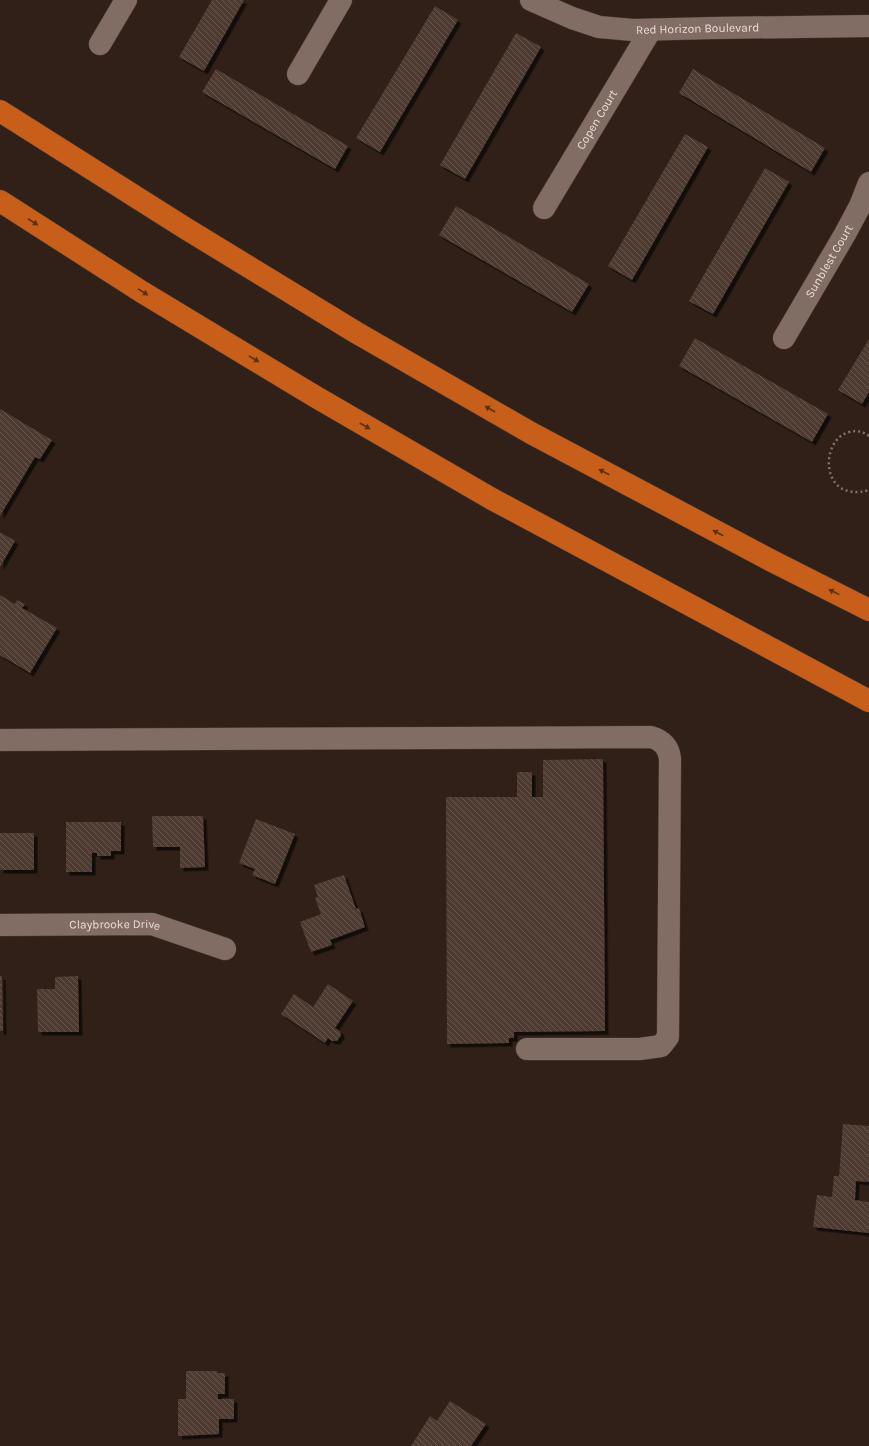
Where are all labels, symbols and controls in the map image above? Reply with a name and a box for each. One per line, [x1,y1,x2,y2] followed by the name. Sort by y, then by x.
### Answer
[636,20,759,37] street label: Red Horizon Boulevard
[574,87,620,152] street label: Copen Court
[28,218,38,226] one-way arrow
[802,222,856,300] street label: Sunblest Court
[138,288,148,296] one-way arrow
[248,356,260,363] one-way arrow
[484,406,496,413] one-way arrow
[360,422,371,429] one-way arrow
[598,469,609,475] one-way arrow
[713,530,724,536] one-way arrow
[828,589,840,595] one-way arrow
[69,917,162,933] street label: Claybrooke Drive

